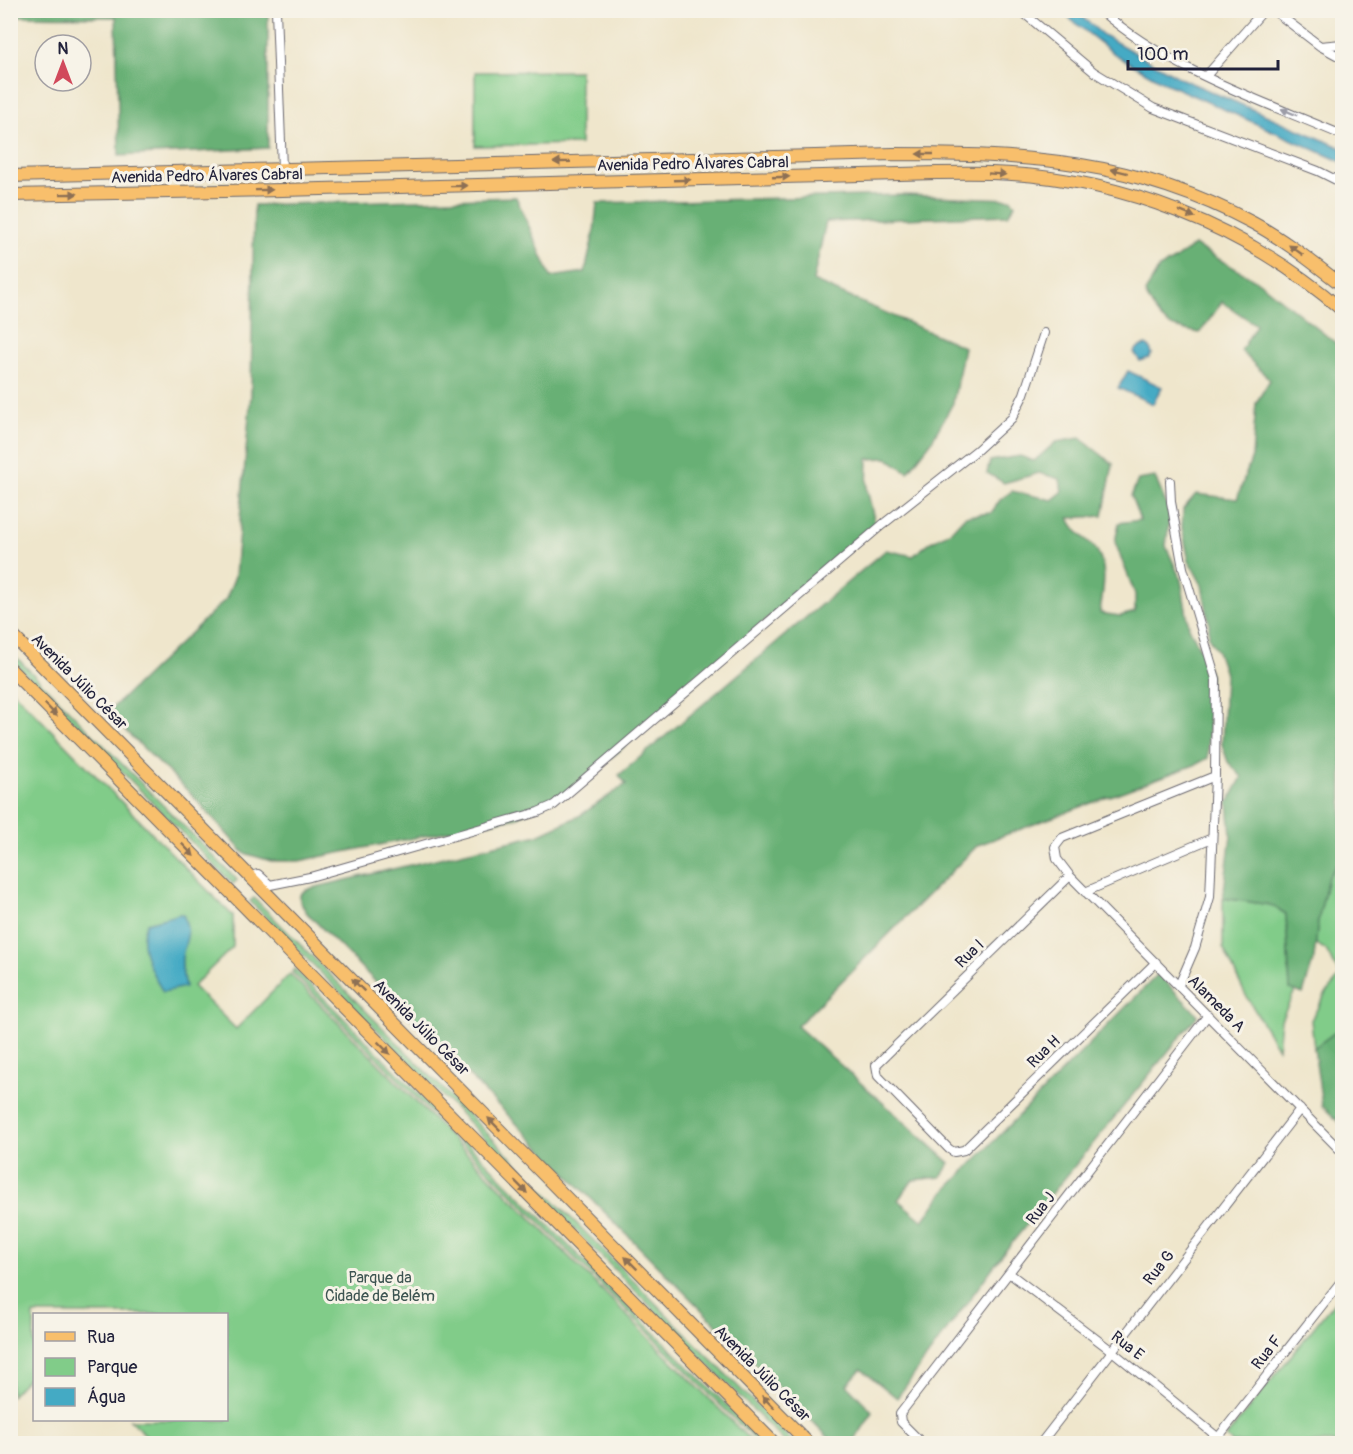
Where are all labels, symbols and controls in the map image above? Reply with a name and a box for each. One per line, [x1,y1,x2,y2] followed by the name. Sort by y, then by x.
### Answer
[33,33,93,93] north arrow
[1128,33,1278,71] scale bar
[58,39,69,59] text: N
[1137,43,1189,66] text: 100 m
[1279,107,1297,117] one-way arrow
[915,149,934,159] one-way arrow
[597,152,789,176] street label: Avenida Pedro Álvares Cabral
[553,158,572,167] one-way arrow
[111,164,303,188] street label: Avenida Pedro Álvares Cabral
[1109,166,1128,176] one-way arrow
[987,169,1006,179] one-way arrow
[772,173,791,182] one-way arrow
[672,175,691,185] one-way arrow
[449,181,468,190] one-way arrow
[254,185,273,195] one-way arrow
[59,189,78,198] one-way arrow
[1178,209,1196,219] one-way arrow
[1288,244,1304,256] one-way arrow
[27,629,132,734] street label: Avenida Júlio César
[44,703,58,717] one-way arrow
[180,842,194,856] one-way arrow
[951,935,988,972] street label: Rua I
[1183,971,1249,1037] street label: Alameda A
[369,975,474,1080] street label: Avenida Júlio César
[351,978,365,992] one-way arrow
[1023,1031,1064,1072] street label: Rua H
[376,1041,390,1055] one-way arrow
[488,1117,502,1131] one-way arrow
[514,1180,528,1194] one-way arrow
[1022,1188,1060,1229] street label: Rua J
[1139,1246,1179,1289] street label: Rua G
[625,1256,639,1270] one-way arrow
[325,1268,435,1306] park label: Parque da Cidade de Belém
[33,1313,228,1421] legend
[710,1321,815,1426] street label: Avenida Júlio César
[87,1326,115,1349] text: Rua
[1107,1327,1148,1365] street label: Rua E
[1247,1331,1287,1374] street label: Rua F
[87,1356,137,1379] text: Parque
[87,1386,126,1409] text: Água
[761,1394,775,1409] one-way arrow

